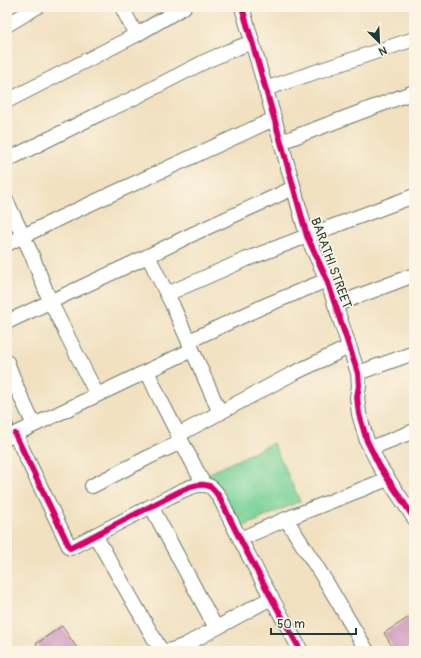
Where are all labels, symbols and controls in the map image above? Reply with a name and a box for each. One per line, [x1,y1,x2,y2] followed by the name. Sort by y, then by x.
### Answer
[359,22,399,62] north arrow
[376,43,389,58] text: N
[307,215,355,311] street label: BARATHI STREET
[271,610,356,636] scale bar
[277,617,305,632] text: 50 m

